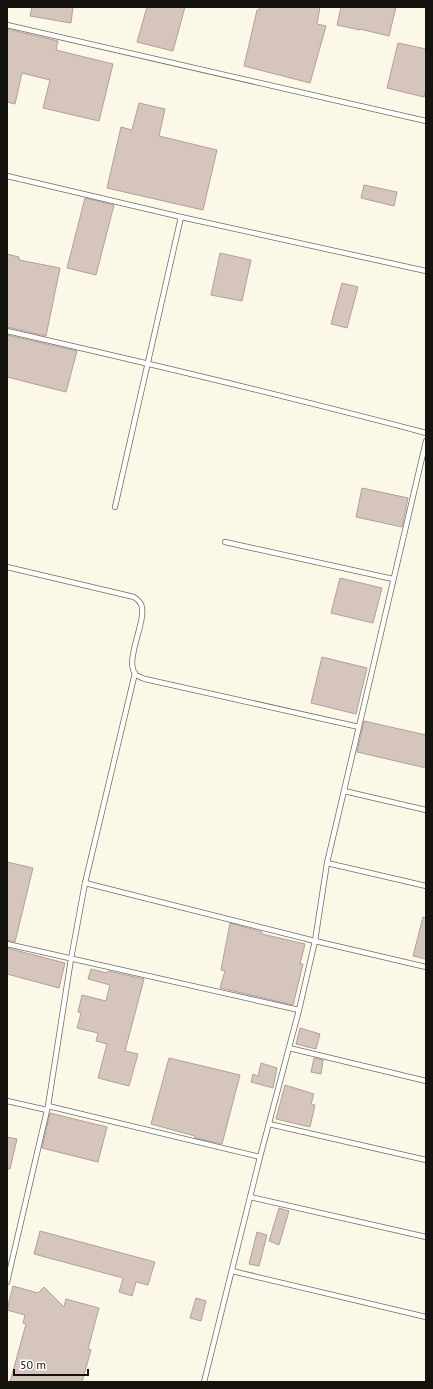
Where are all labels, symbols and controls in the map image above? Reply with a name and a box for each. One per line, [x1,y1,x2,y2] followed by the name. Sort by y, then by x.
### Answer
[14,1351,88,1377] scale bar
[20,1357,46,1372] text: 50 m

